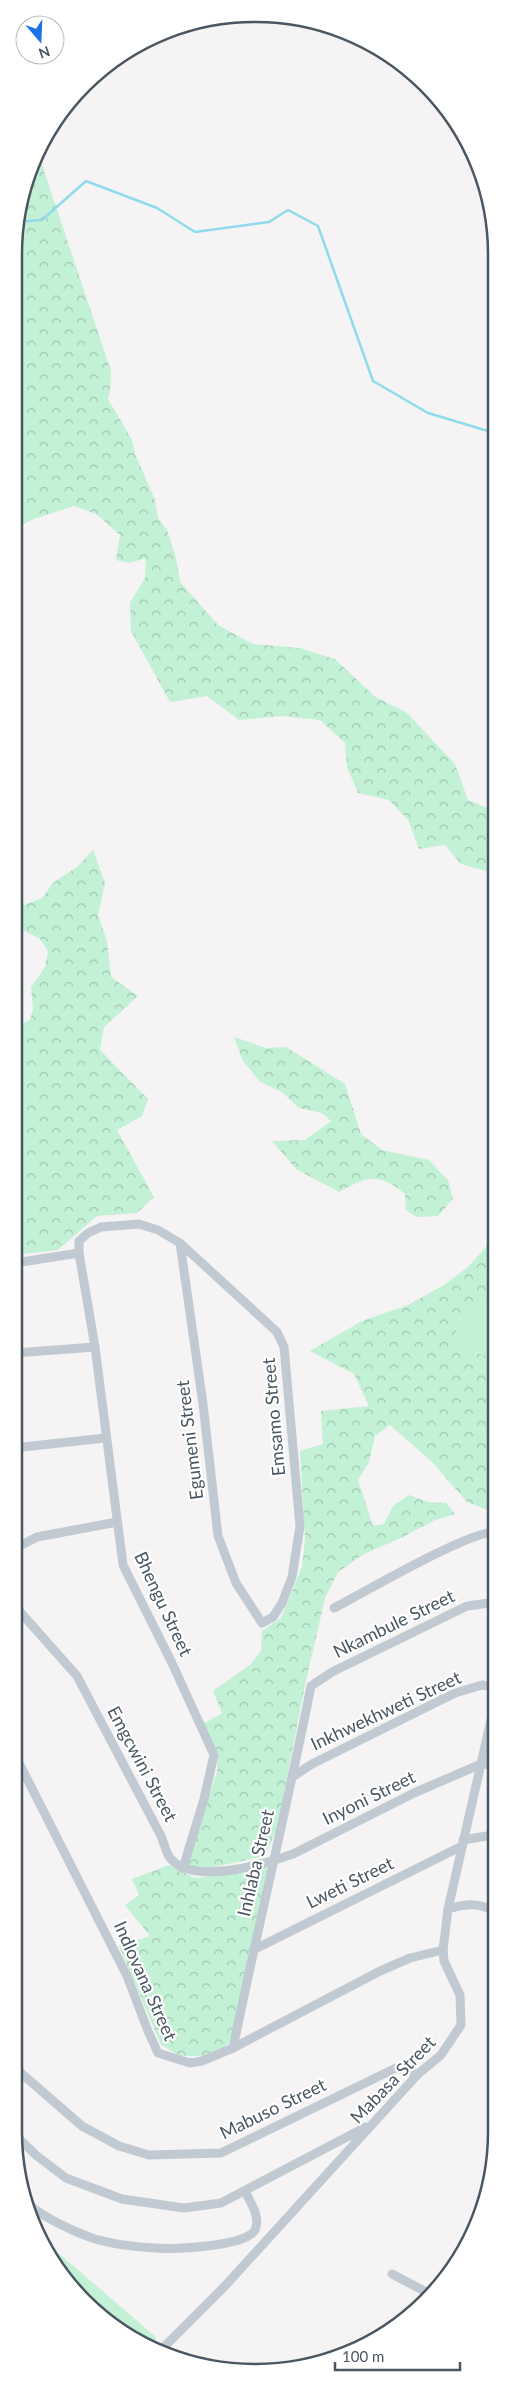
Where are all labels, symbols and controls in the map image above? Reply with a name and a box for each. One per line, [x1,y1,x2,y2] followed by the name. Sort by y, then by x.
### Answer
[15,15,65,65] north arrow
[37,43,52,63] text: N
[257,1356,289,1477] street label: Emsamo Street
[171,1379,207,1501] street label: Egumeni Street
[130,1548,198,1660] street label: Bhengu Street
[329,1584,458,1662] street label: Nkambule Street
[307,1665,465,1755] street label: Inkhwekhweti Street
[103,1702,183,1825] street label: Emgcwini Street
[319,1765,419,1829] street label: Inyoni Street
[232,1807,278,1918] street label: Inhlaba Street
[302,1851,397,1913] street label: Lweti Street
[110,1918,182,2044] street label: Indlovana Street
[345,2031,440,2128] street label: Mabasa Street
[216,2073,330,2143] street label: Mabuso Street
[335,2340,460,2372] scale bar
[342,2347,384,2365] text: 100 m

